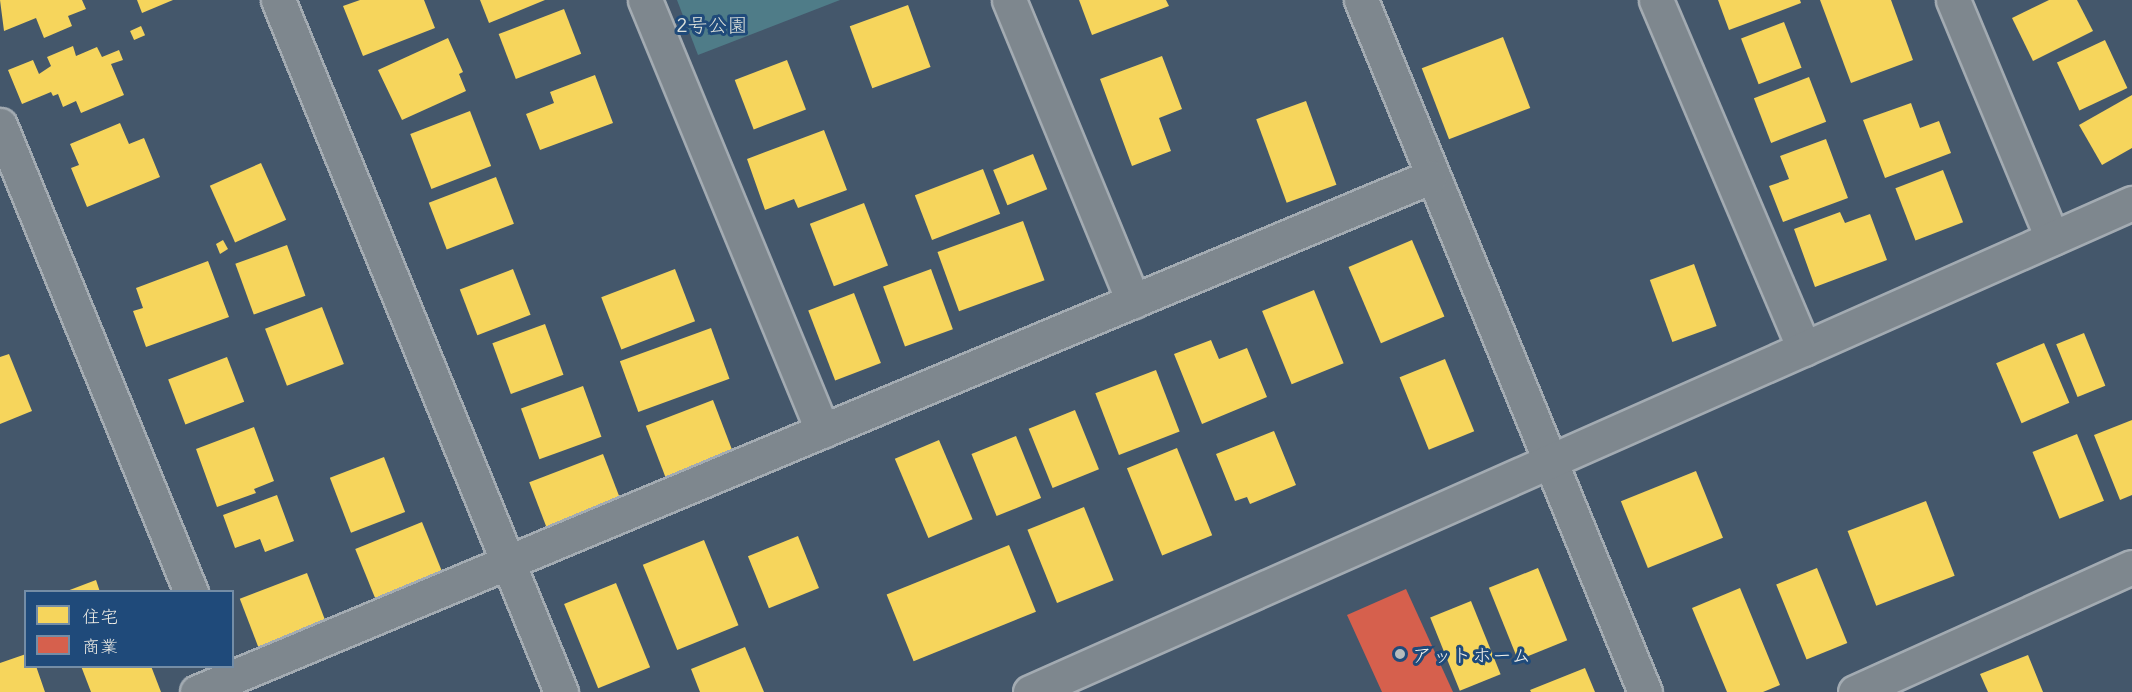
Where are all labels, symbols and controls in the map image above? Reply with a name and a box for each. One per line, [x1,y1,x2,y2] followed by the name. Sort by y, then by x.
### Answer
[677,12,747,36] park label: 2号公園
[24,590,234,668] legend
[82,605,118,628] text: 住宅
[82,635,118,658] text: 商業
[1412,642,1532,666] place label: アットホーム
[1393,647,1407,661] marker: アットホーム

